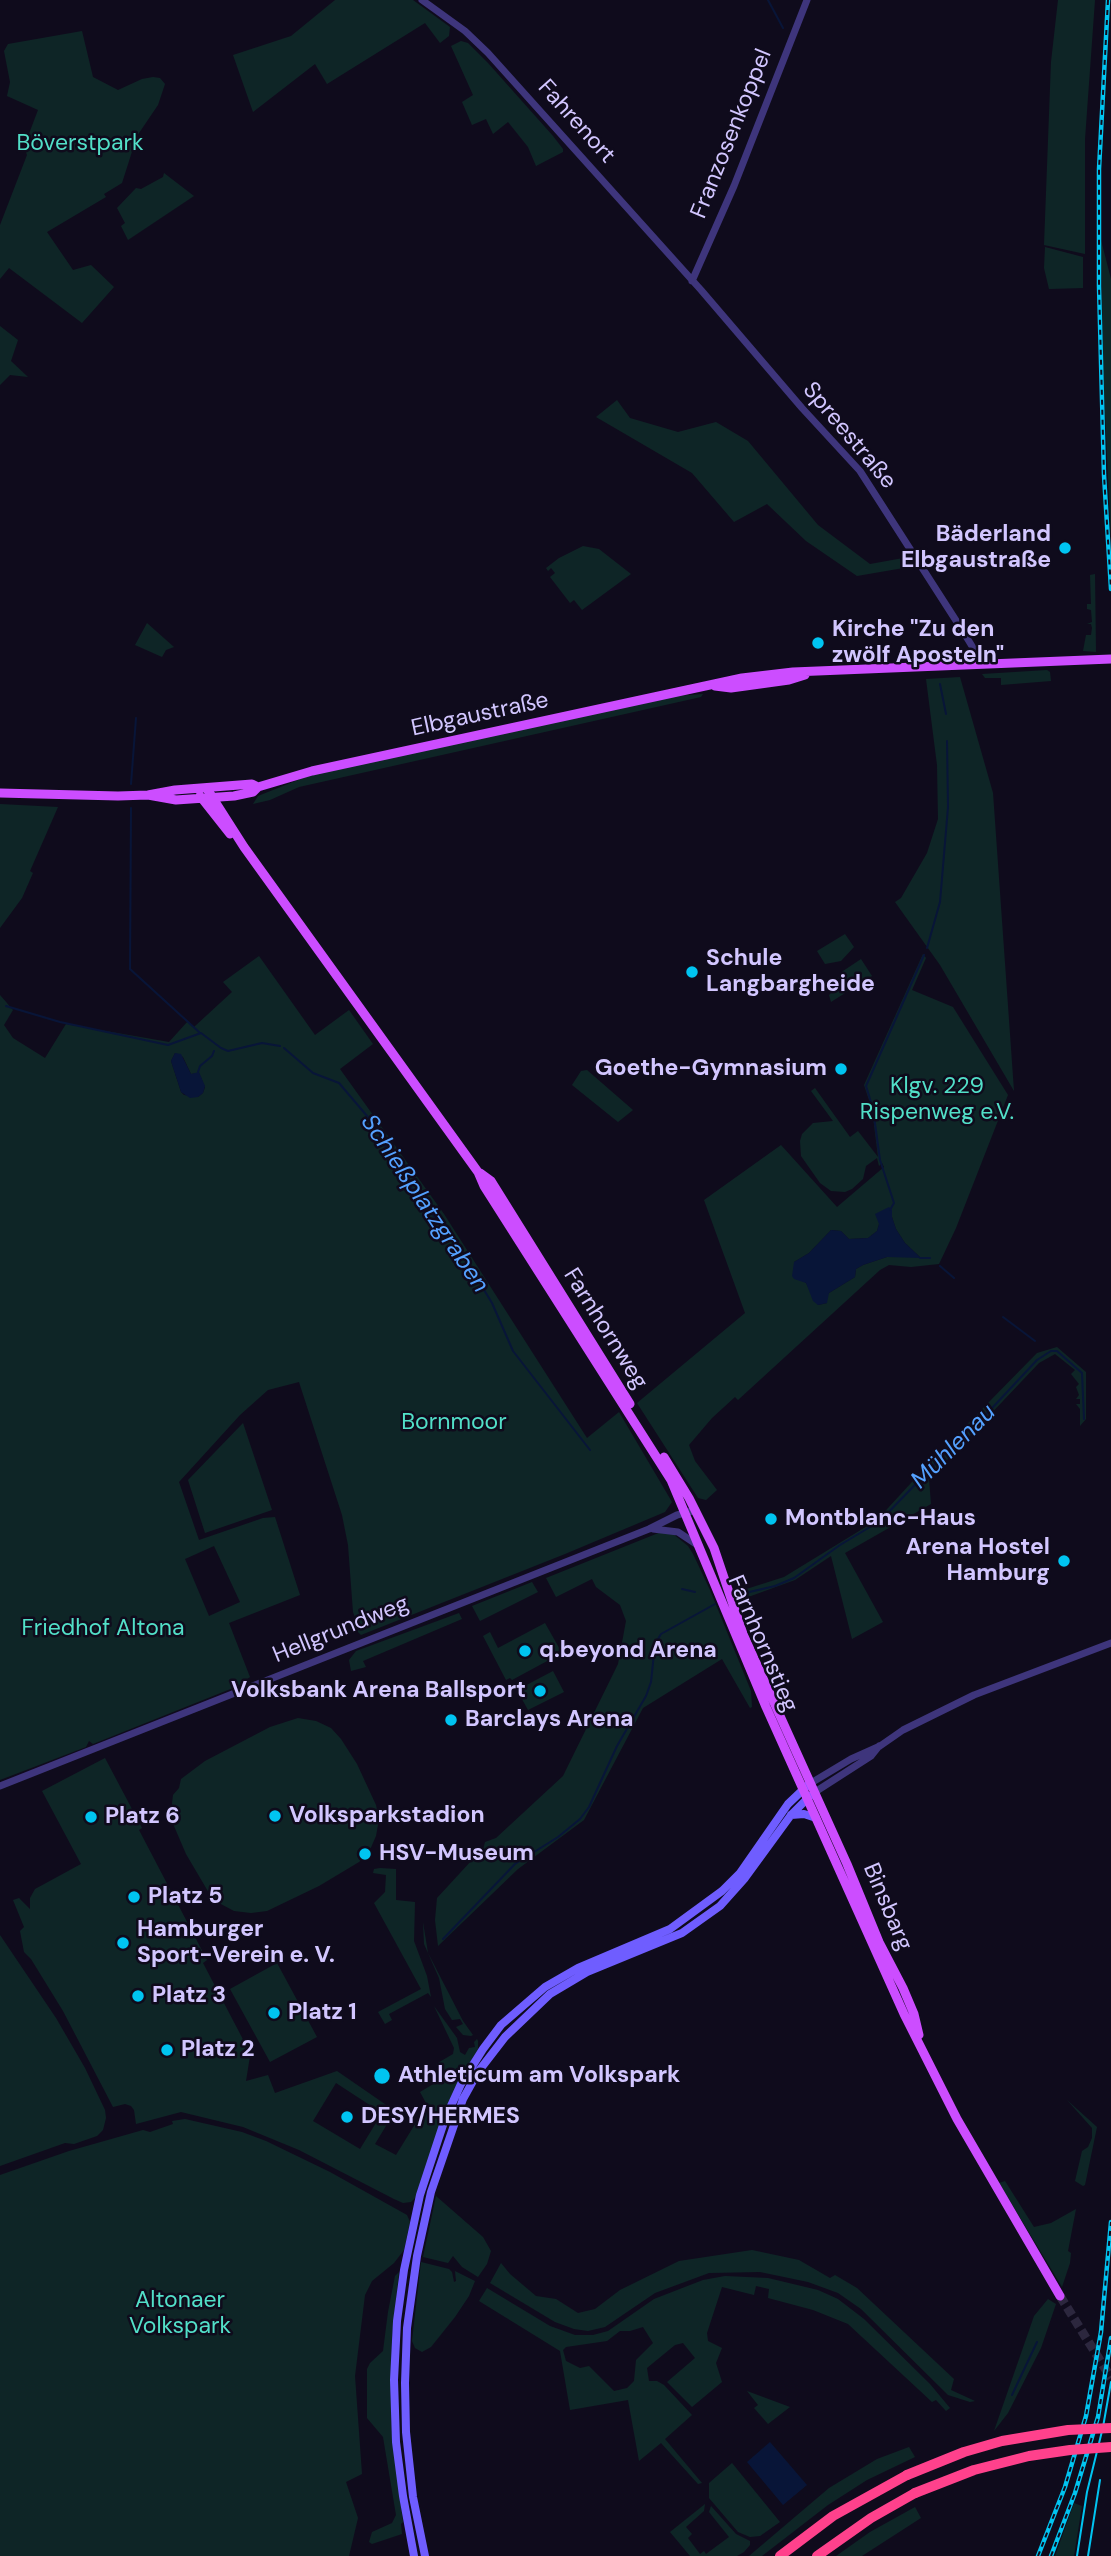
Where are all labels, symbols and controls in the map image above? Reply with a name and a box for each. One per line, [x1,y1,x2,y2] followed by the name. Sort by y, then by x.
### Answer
[686,45,778,223] street label: Franzosenkoppel
[531,75,621,169] street label: Fahrenort
[16,130,144,158] park label: Böverstpark
[796,377,902,495] street label: Spreestraße
[901,521,1051,575] place label: Bäderland Elbgaustraße
[1057,540,1073,556] marker: Bäderland Elbgaustraße
[832,616,1004,670] place label: Kirche "Zu den zwölf Aposteln"
[810,635,826,651] marker: Kirche "Zu den zwölf Aposteln"
[409,687,551,743] street label: Elbgaustraße
[706,945,875,999] place label: Schule Langbargheide
[684,964,700,980] marker: Schule Langbargheide
[595,1055,827,1083] place label: Goethe-Gymnasium
[833,1061,849,1077] marker: Goethe-Gymnasium
[860,1073,1014,1127] park label: Klgv. 229 Rispenweg e.V.
[354,1109,494,1299] water label: Schießplatzgraben
[557,1263,653,1395] street label: Farnhornweg
[906,1399,1002,1495] water label: Mühlenau
[401,1409,507,1437] park label: Bornmoor
[785,1505,976,1533] place label: Montblanc-Haus
[763,1511,779,1527] marker: Montblanc-Haus
[906,1534,1050,1588] place label: Arena Hostel Hamburg
[1056,1553,1072,1569] marker: Arena Hostel Hamburg
[721,1572,803,1716] street label: Farnhornstieg
[269,1590,413,1670] street label: Hellgrundweg
[21,1615,185,1643] park label: Friedhof Altona
[539,1637,717,1665] place label: q.beyond Arena
[517,1643,533,1659] marker: q.beyond Arena
[231,1677,526,1705] place label: Volksbank Arena Ballsport
[532,1683,548,1699] marker: Volksbank Arena Ballsport
[465,1706,634,1734] place label: Barclays Arena
[443,1712,459,1728] marker: Barclays Arena
[289,1802,485,1830] place label: Volksparkstadion
[105,1803,180,1831] place label: Platz 6
[267,1808,283,1824] marker: Volksparkstadion
[83,1809,99,1825] marker: Platz 6
[379,1840,534,1868] place label: HSV-Museum
[357,1846,373,1862] marker: HSV-Museum
[856,1859,918,1955] street label: Binsbarg
[148,1883,223,1911] place label: Platz 5
[126,1889,142,1905] marker: Platz 5
[137,1916,335,1970] place label: Hamburger Sport-Verein e. V.
[115,1935,131,1951] marker: Hamburger Sport-Verein e. V.
[152,1982,226,2010] place label: Platz 3
[130,1988,146,2004] marker: Platz 3
[288,1999,357,2027] place label: Platz 1
[266,2005,282,2021] marker: Platz 1
[181,2036,255,2064] place label: Platz 2
[159,2042,175,2058] marker: Platz 2
[398,2062,680,2090] place label: Athleticum am Volkspark
[372,2066,392,2086] marker: Athleticum am Volkspark
[361,2103,520,2131] place label: DESY/HERMES
[339,2109,355,2125] marker: DESY/HERMES
[129,2287,231,2341] park label: Altonaer Volkspark

